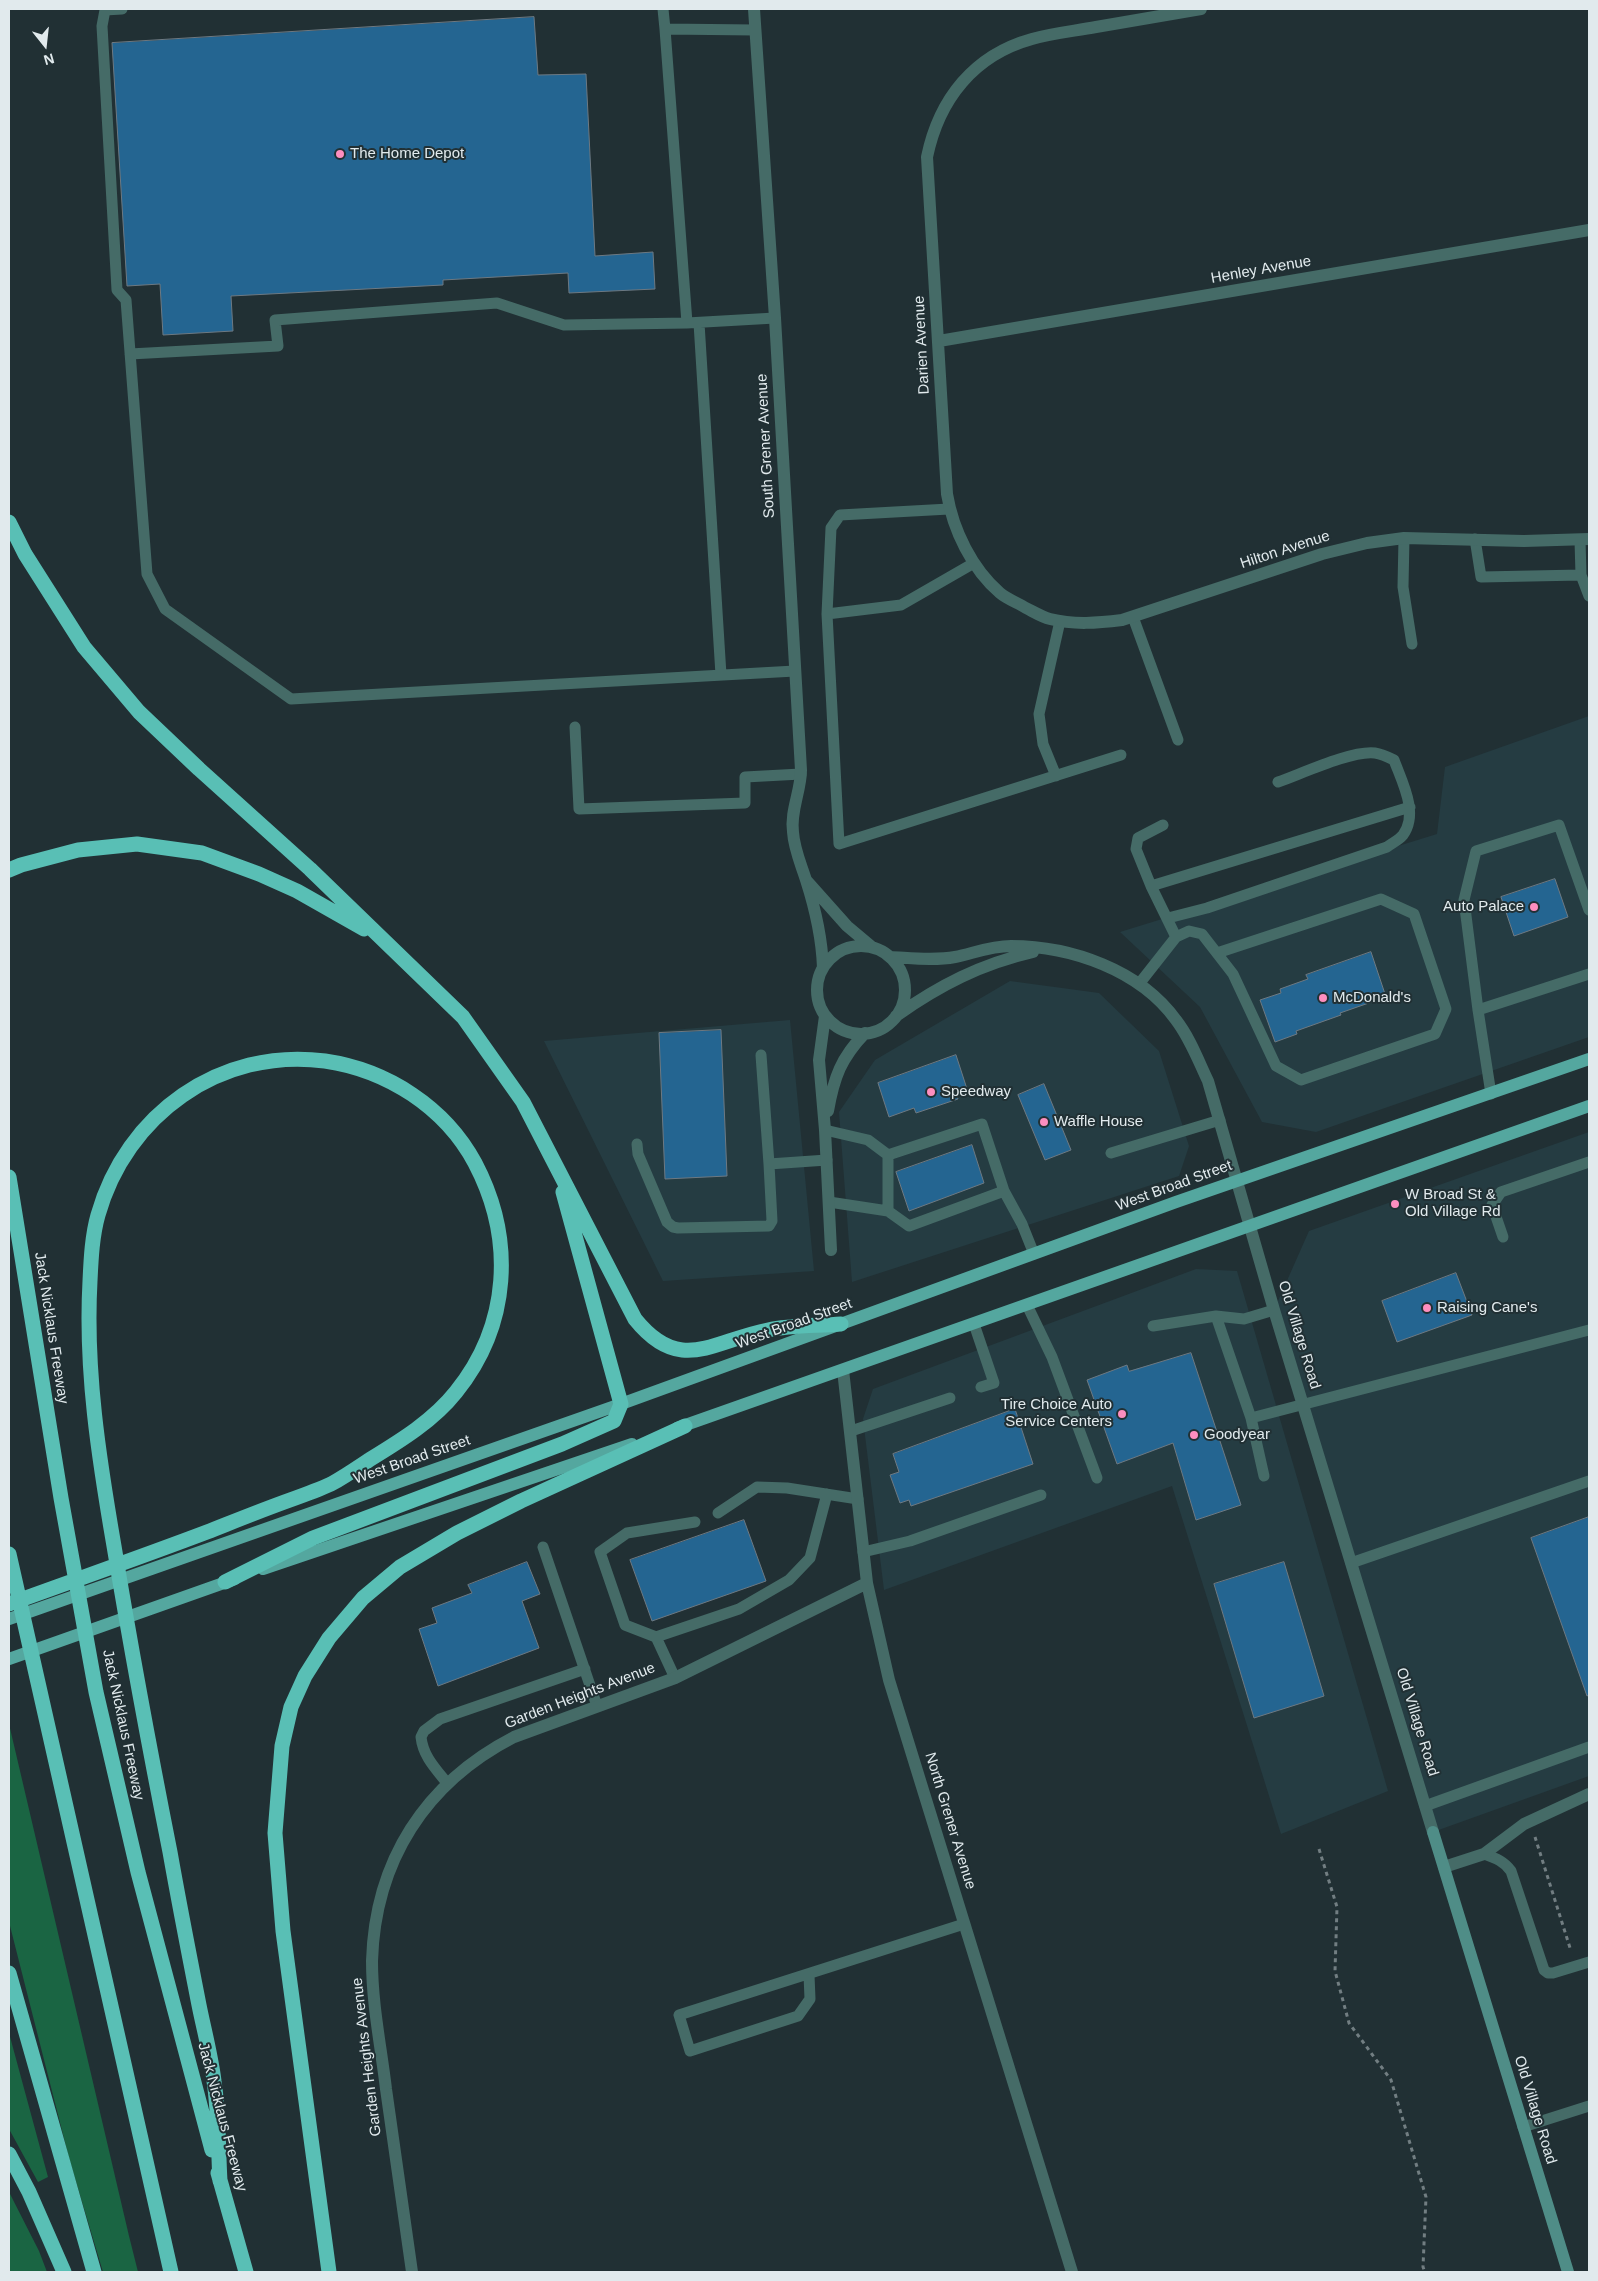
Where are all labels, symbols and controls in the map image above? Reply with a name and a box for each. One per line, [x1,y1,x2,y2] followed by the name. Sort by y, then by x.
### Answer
[20,20,70,70] north arrow
[42,50,56,69] text: N
[350,145,464,163] place label: The Home Depot
[334,148,346,160] marker: The Home Depot
[1209,252,1313,288] street label: Henley Avenue
[910,295,934,395] street label: Darien Avenue
[753,373,779,519] street label: South Grener Avenue
[1238,527,1332,573] street label: Hilton Avenue
[1443,898,1524,916] place label: Auto Palace
[1528,901,1540,913] marker: Auto Palace
[1333,989,1411,1007] place label: McDonald's
[1317,992,1329,1004] marker: McDonald's
[941,1083,1011,1101] place label: Speedway
[925,1086,937,1098] marker: Speedway
[1054,1113,1143,1131] place label: Waffle House
[1038,1116,1050,1128] marker: Waffle House
[1113,1157,1235,1215] street label: West Broad Street
[1405,1186,1501,1221] place label: W Broad St & Old Village Rd
[1389,1198,1401,1210] marker: W Broad St & Old Village Rd
[30,1251,72,1405] street label: Jack Nicklaus Freeway
[1274,1279,1324,1391] street label: Old Village Road
[733,1295,855,1353] street label: West Broad Street
[1437,1299,1537,1317] place label: Raising Cane's
[1421,1302,1433,1314] marker: Raising Cane's
[1001,1396,1112,1431] place label: Tire Choice Auto Service Centers
[1116,1408,1128,1420] marker: Tire Choice Auto Service Centers
[1204,1426,1270,1444] place label: Goodyear
[1188,1429,1200,1441] marker: Goodyear
[351,1432,473,1488] street label: West Broad Street
[98,1648,148,1802] street label: Jack Nicklaus Freeway
[502,1659,658,1733] street label: Garden Heights Avenue
[1392,1666,1442,1778] street label: Old Village Road
[921,1750,979,1892] street label: North Grener Avenue
[348,1977,386,2137] street label: Garden Heights Avenue
[193,2041,251,2193] street label: Jack Nicklaus Freeway
[1510,2054,1560,2166] street label: Old Village Road

